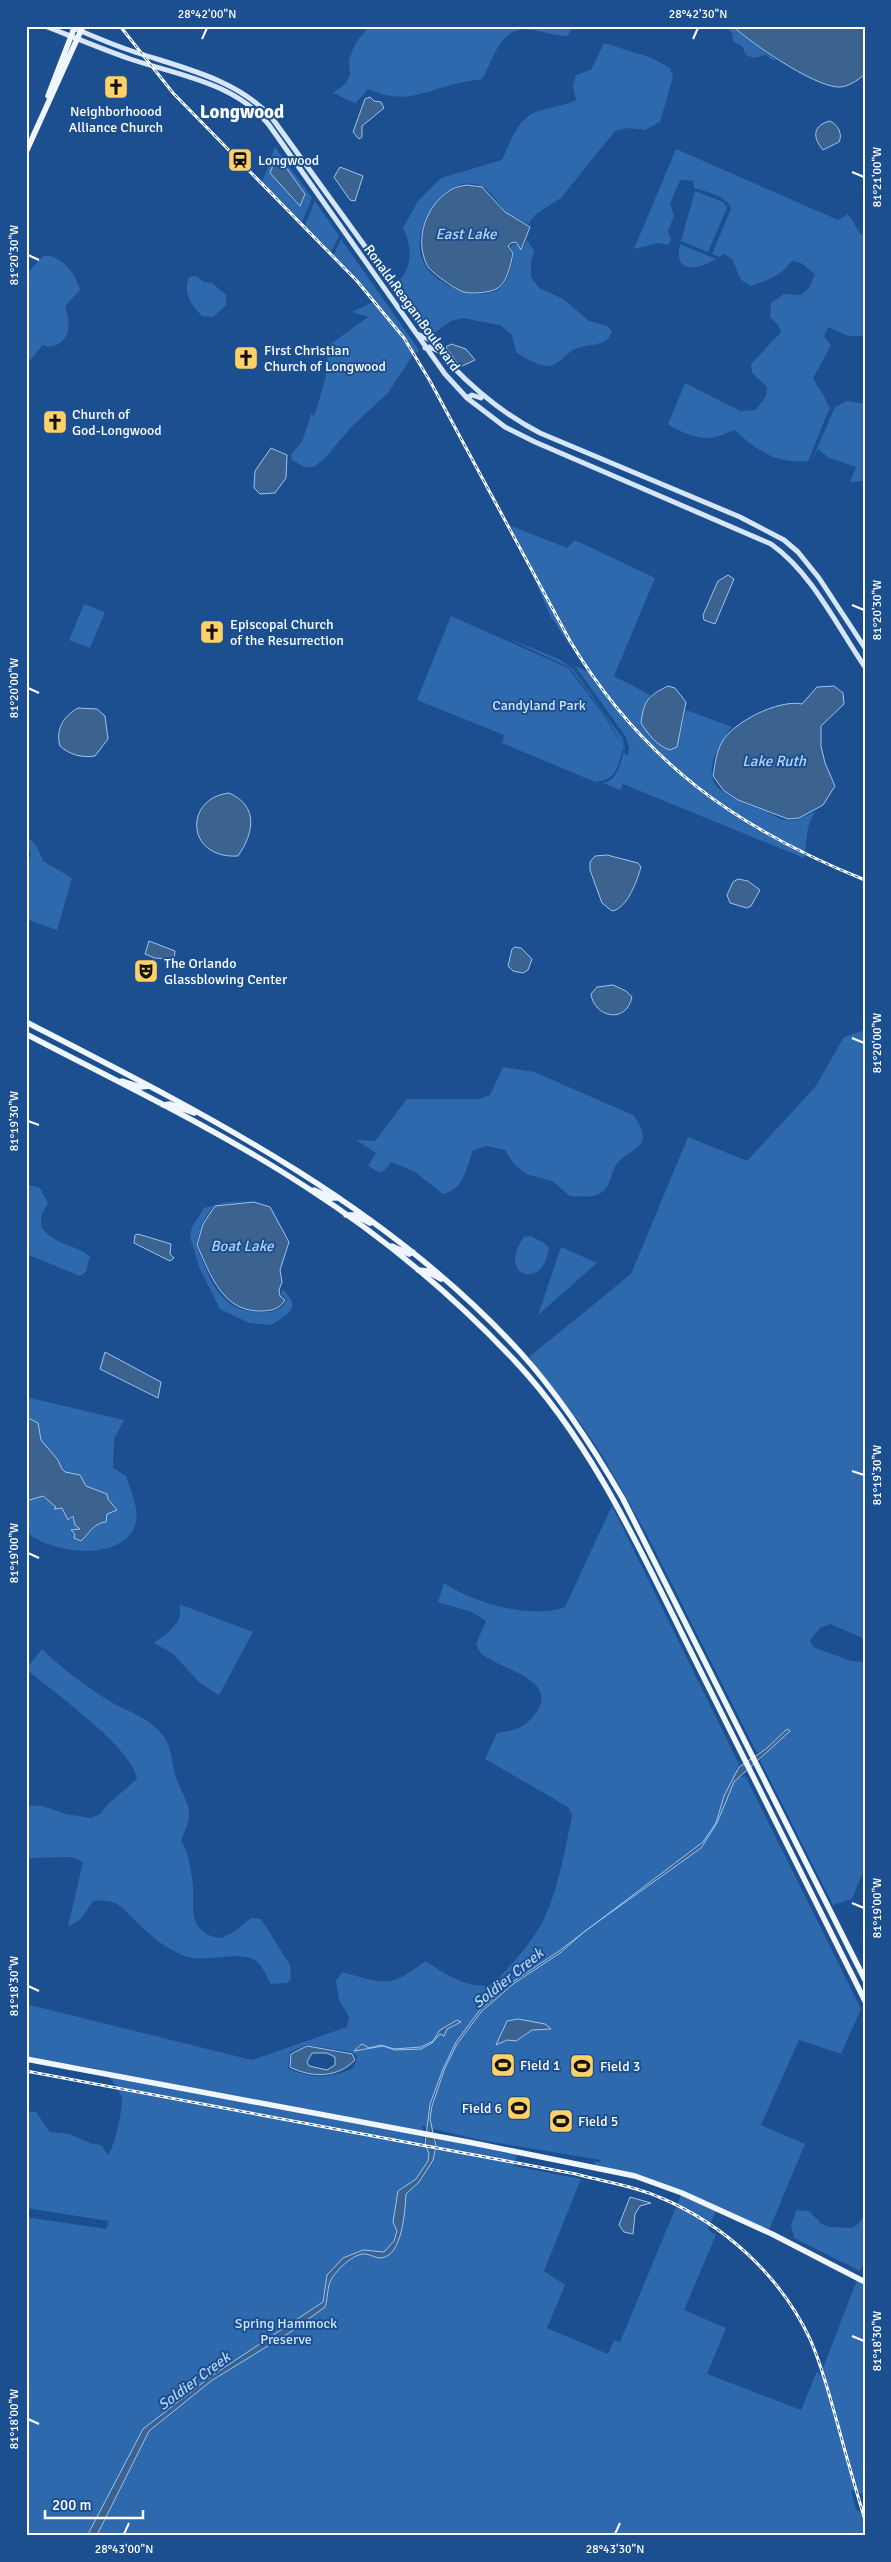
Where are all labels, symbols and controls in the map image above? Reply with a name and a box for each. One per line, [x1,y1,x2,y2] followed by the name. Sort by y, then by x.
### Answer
[178,7,236,22] text: 28°42'00"N
[669,7,727,22] text: 28°42'30"N
[103,74,129,100] church icon: Neighborhoood Alliance Church
[200,100,284,124] district label: Longwood
[69,103,163,136] place label: Neighborhoood Alliance Church
[227,147,253,173] station icon: Longwood
[870,147,885,207] text: 81°21'00"W
[258,152,319,169] place label: Longwood
[7,225,22,285] text: 81°20'30"W
[435,225,498,243] water label: East Lake
[360,241,464,375] street label: Ronald Reagan Boulevard
[264,342,386,375] place label: First Christian Church of Longwood
[233,345,259,371] church icon: First Christian Church of Longwood
[72,406,162,439] place label: Church of God-Longwood
[42,409,68,435] church icon: Church of God-Longwood
[870,580,885,640] text: 81°20'30"W
[230,616,344,649] place label: Episcopal Church of the Resurrection
[199,619,225,645] church icon: Episcopal Church of the Resurrection
[7,658,22,718] text: 81°20'00"W
[492,697,586,714] park label: Candyland Park
[742,752,807,770] water label: Lake Ruth
[164,955,288,988] place label: The Orlando Glassblowing Center
[133,958,159,984] theatre icon: The Orlando Glassblowing Center
[870,1013,885,1073] text: 81°20'00"W
[7,1091,22,1151] text: 81°19'30"W
[211,1237,275,1255] water label: Boat Lake
[870,1445,885,1505] text: 81°19'30"W
[7,1523,22,1583] text: 81°19'00"W
[870,1878,885,1938] text: 81°19'00"W
[469,1943,548,2012] water label: Soldier Creek
[7,1956,22,2016] text: 81°18'30"W
[490,2052,516,2078] sports icon: Field 1
[569,2053,595,2079] sports icon: Field 3
[520,2057,560,2074] place label: Field 1
[600,2058,640,2075] place label: Field 3
[506,2095,532,2121] sports icon: Field 6
[462,2100,502,2117] place label: Field 6
[548,2108,574,2134] sports icon: Field 5
[578,2113,618,2130] place label: Field 5
[870,2311,885,2371] text: 81°18'30"W
[235,2315,337,2348] park label: Spring Hammock Preserve
[154,2347,235,2414] water label: Soldier Creek
[7,2389,22,2449] text: 81°18'00"W
[45,2487,142,2519] scale bar
[52,2496,92,2514] text: 200 m
[95,2542,153,2557] text: 28°43'00"N
[586,2542,644,2557] text: 28°43'30"N

